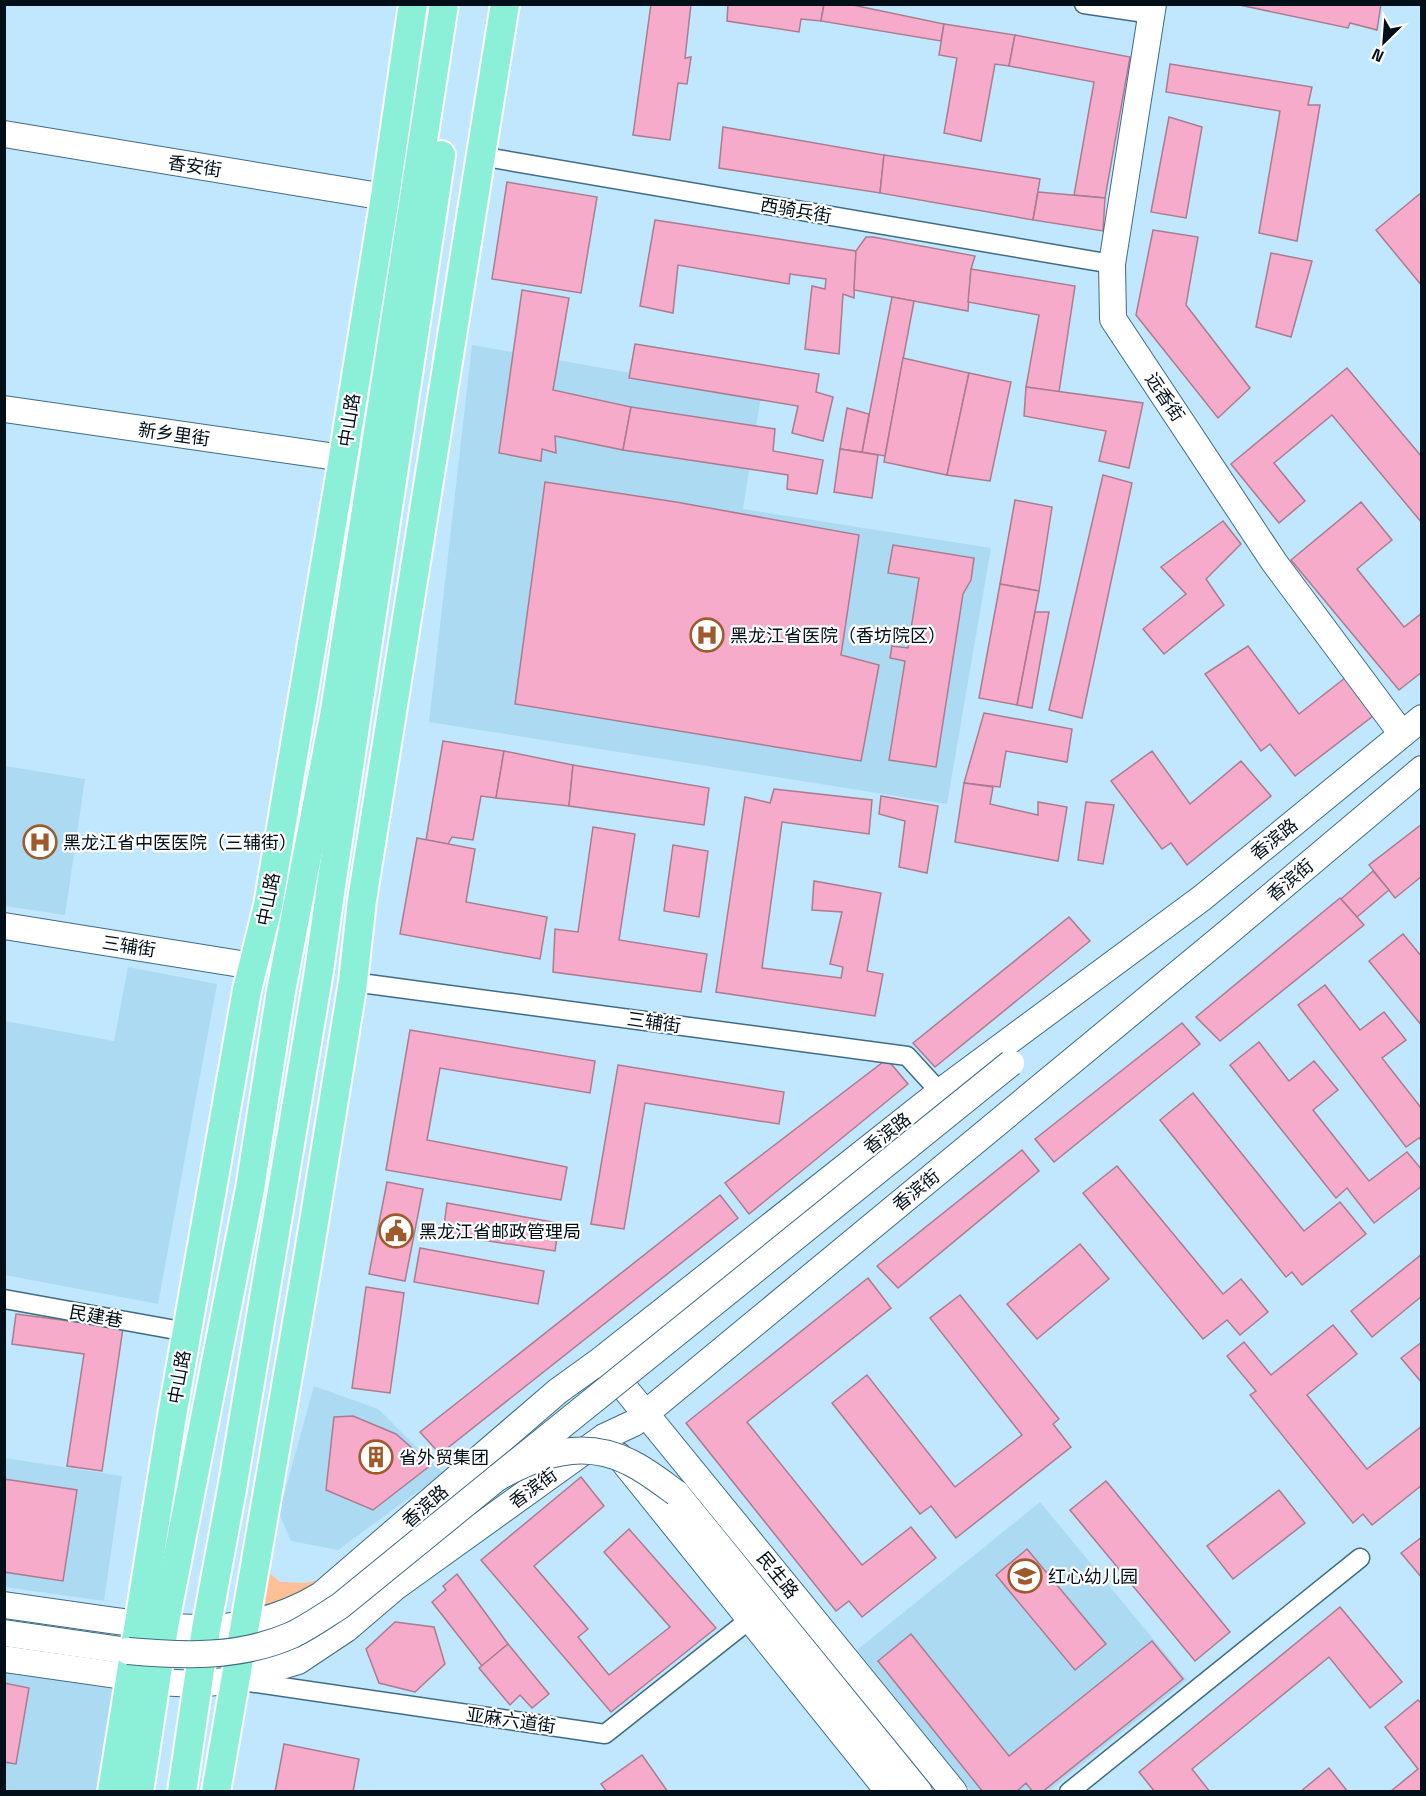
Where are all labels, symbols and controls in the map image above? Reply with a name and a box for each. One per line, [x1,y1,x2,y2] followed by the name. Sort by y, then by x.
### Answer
[1354,12,1414,72] north arrow
[1369,43,1387,67] text: N
[167,150,223,182] street label: 香安街
[759,192,833,228] street label: 西骑兵街
[1140,368,1190,426] street label: 远香街
[333,392,365,448] street label: 中山路
[137,418,211,450] street label: 新乡里街
[689,617,725,653] hospital icon: 黑龙江省医院（香坊院区）
[730,624,946,647] place label: 黑龙江省医院（香坊院区）
[1246,813,1302,865] street label: 香滨路
[22,824,58,860] hospital icon: 黑龙江省中医医院（三辅街）
[63,831,297,854] place label: 黑龙江省中医医院（三辅街）
[1262,854,1318,906] street label: 香滨街
[252,870,284,928] street label: 中山路
[101,930,157,962] street label: 三辅街
[626,1007,682,1037] street label: 三辅街
[859,1107,915,1159] street label: 香滨路
[888,1164,944,1216] street label: 香滨街
[378,1213,414,1249] public building icon: 黑龙江省邮政管理局
[419,1220,581,1243] place label: 黑龙江省邮政管理局
[67,1300,125,1332] street label: 民建巷
[163,1348,195,1406] street label: 中山路
[358,1439,394,1475] building icon: 省外贸集团
[399,1446,489,1469] place label: 省外贸集团
[504,1463,562,1513] street label: 香滨街
[397,1480,453,1532] street label: 香滨路
[752,1547,804,1603] street label: 民生路
[1007,1558,1043,1594] school or university icon: 红心幼儿园
[1048,1565,1138,1588] place label: 红心幼儿园
[465,1702,557,1738] street label: 亚麻六道街

